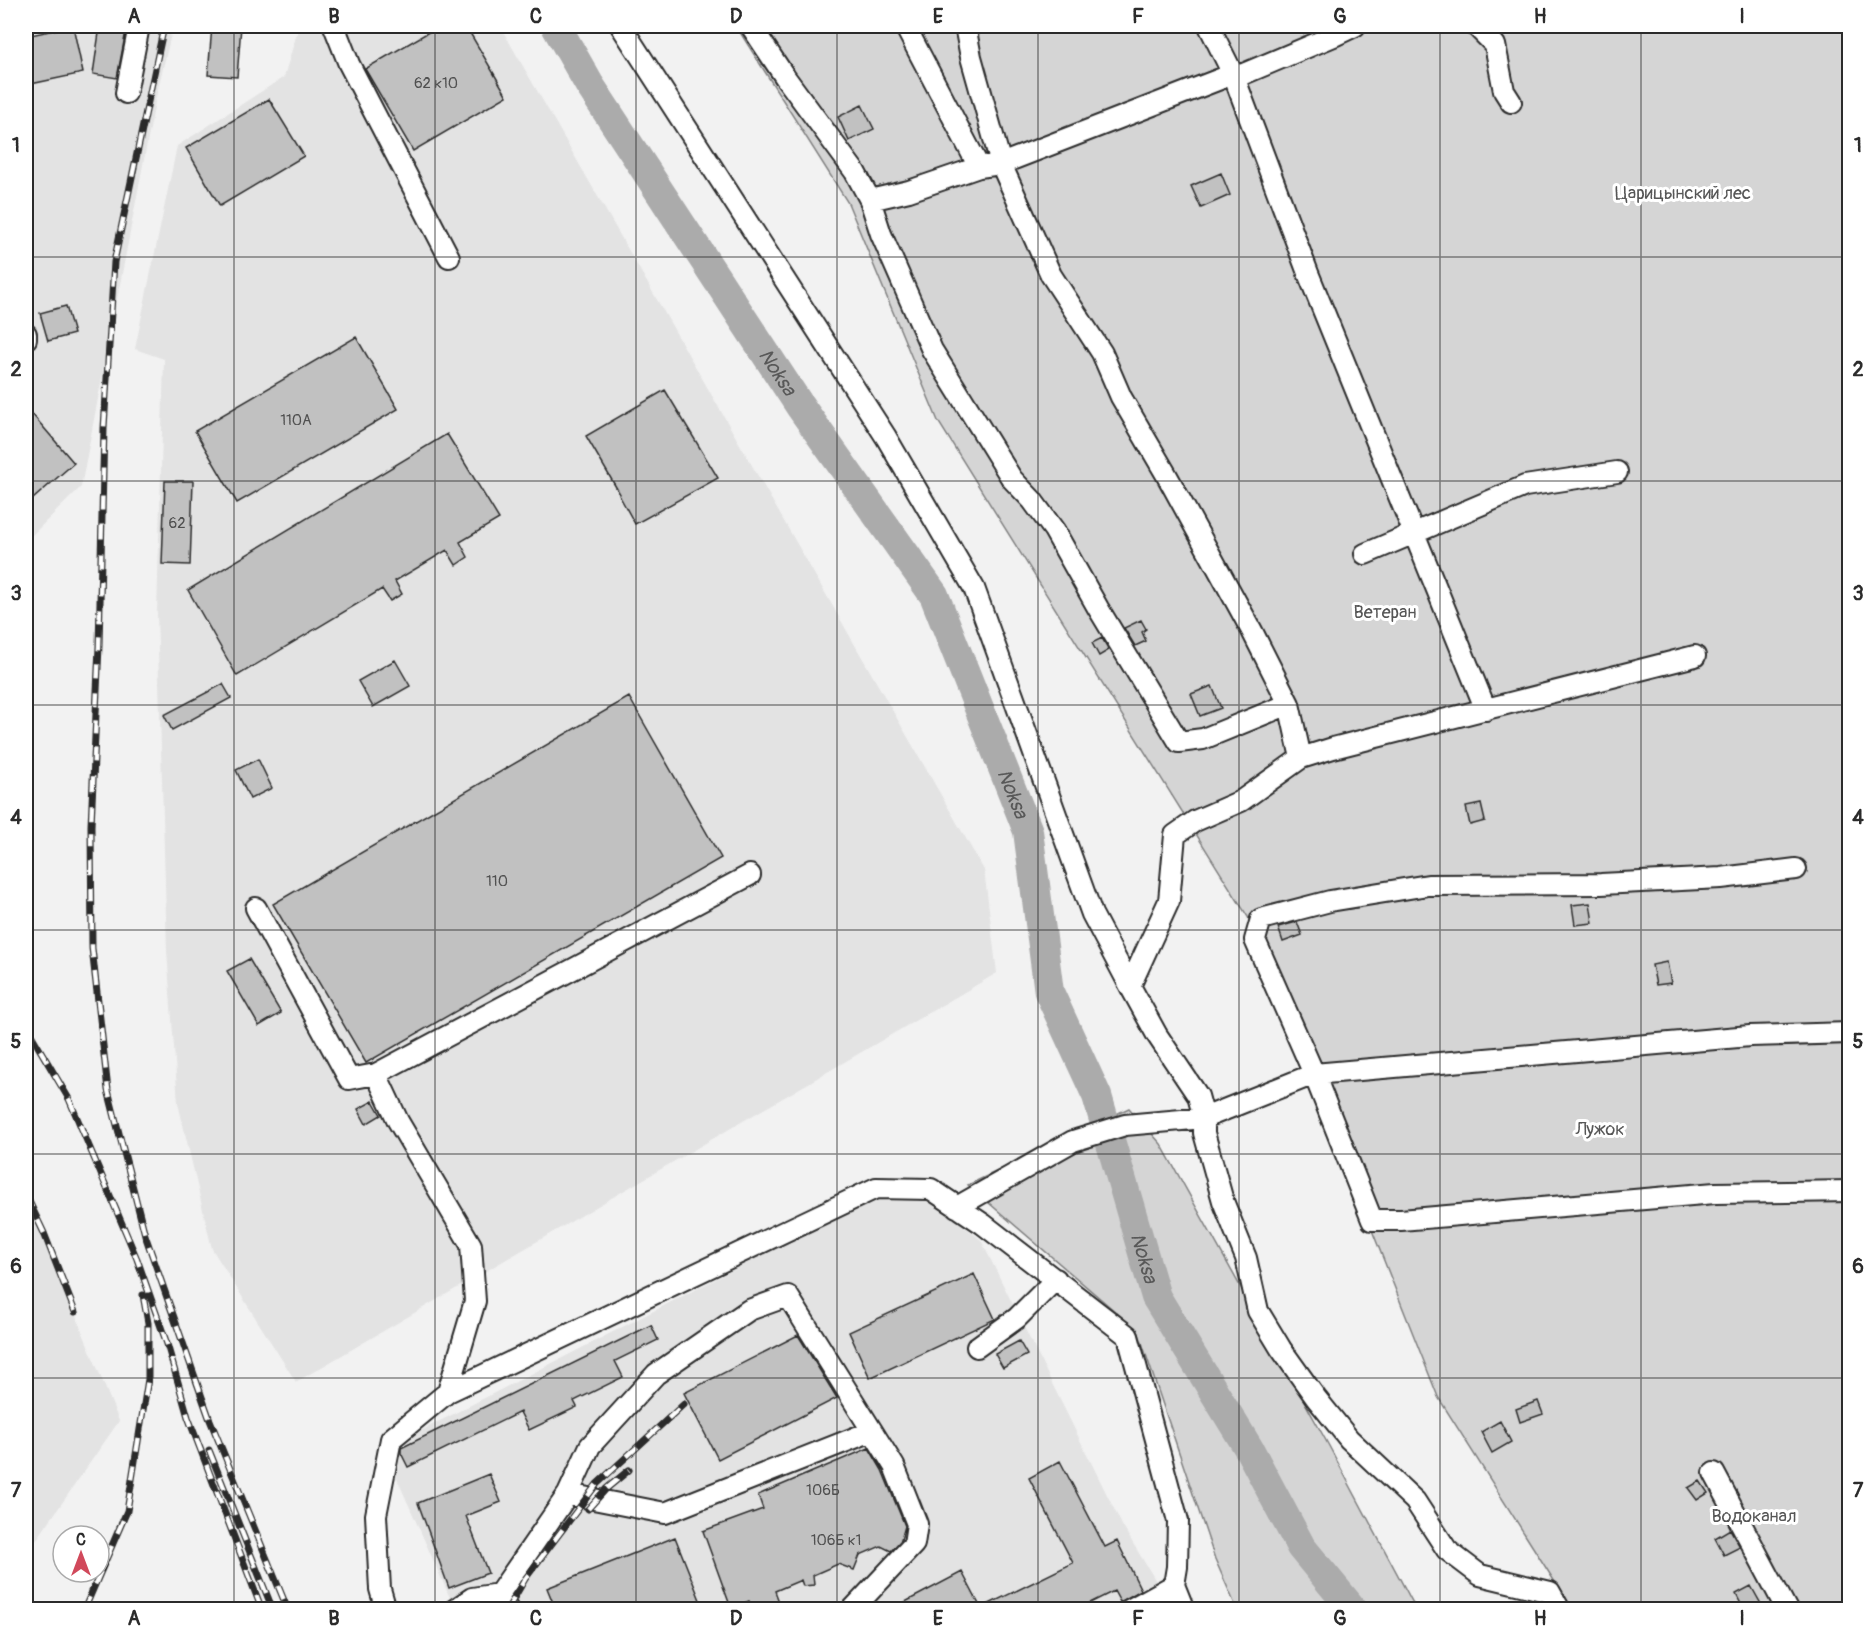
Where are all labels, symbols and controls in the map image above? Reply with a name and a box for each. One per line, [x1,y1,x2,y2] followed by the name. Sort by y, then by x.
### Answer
[128,4,141,29] text: A
[328,4,340,29] text: B
[530,4,542,29] text: C
[730,4,743,29] text: D
[933,4,944,29] text: E
[1132,4,1144,29] text: F
[1333,4,1347,29] text: G
[1534,4,1547,29] text: H
[1739,4,1745,29] text: I
[414,74,458,93] house number: 62 к10
[12,133,20,158] text: 1
[1854,133,1862,158] text: 1
[1615,182,1751,205] park label: Царицынский лес
[753,344,803,401] water label: Noksa
[10,357,22,382] text: 2
[1852,357,1864,382] text: 2
[280,411,312,430] house number: 110А
[168,514,186,533] house number: 62
[10,581,22,606] text: 3
[1852,581,1864,606] text: 3
[1354,601,1416,624] park label: Ветеран
[992,765,1035,823] water label: Noksa
[10,805,22,830] text: 4
[1852,805,1864,830] text: 4
[486,872,508,891] house number: 110
[11,1029,22,1054] text: 5
[1853,1029,1864,1054] text: 5
[1575,1118,1624,1141] park label: Лужок
[1125,1230,1164,1287] water label: Noksa
[10,1254,22,1279] text: 6
[1852,1254,1864,1279] text: 6
[11,1478,22,1503] text: 7
[1853,1478,1864,1503] text: 7
[806,1481,840,1500] house number: 106Б
[1712,1505,1796,1528] park label: Водоканал
[51,1524,111,1584] north arrow
[76,1530,86,1550] text: С
[811,1531,861,1550] house number: 106Б к1
[128,1606,141,1631] text: A
[328,1606,340,1631] text: B
[530,1606,542,1631] text: C
[730,1606,743,1631] text: D
[933,1606,944,1631] text: E
[1132,1606,1144,1631] text: F
[1333,1606,1347,1631] text: G
[1534,1606,1547,1631] text: H
[1739,1606,1745,1631] text: I

